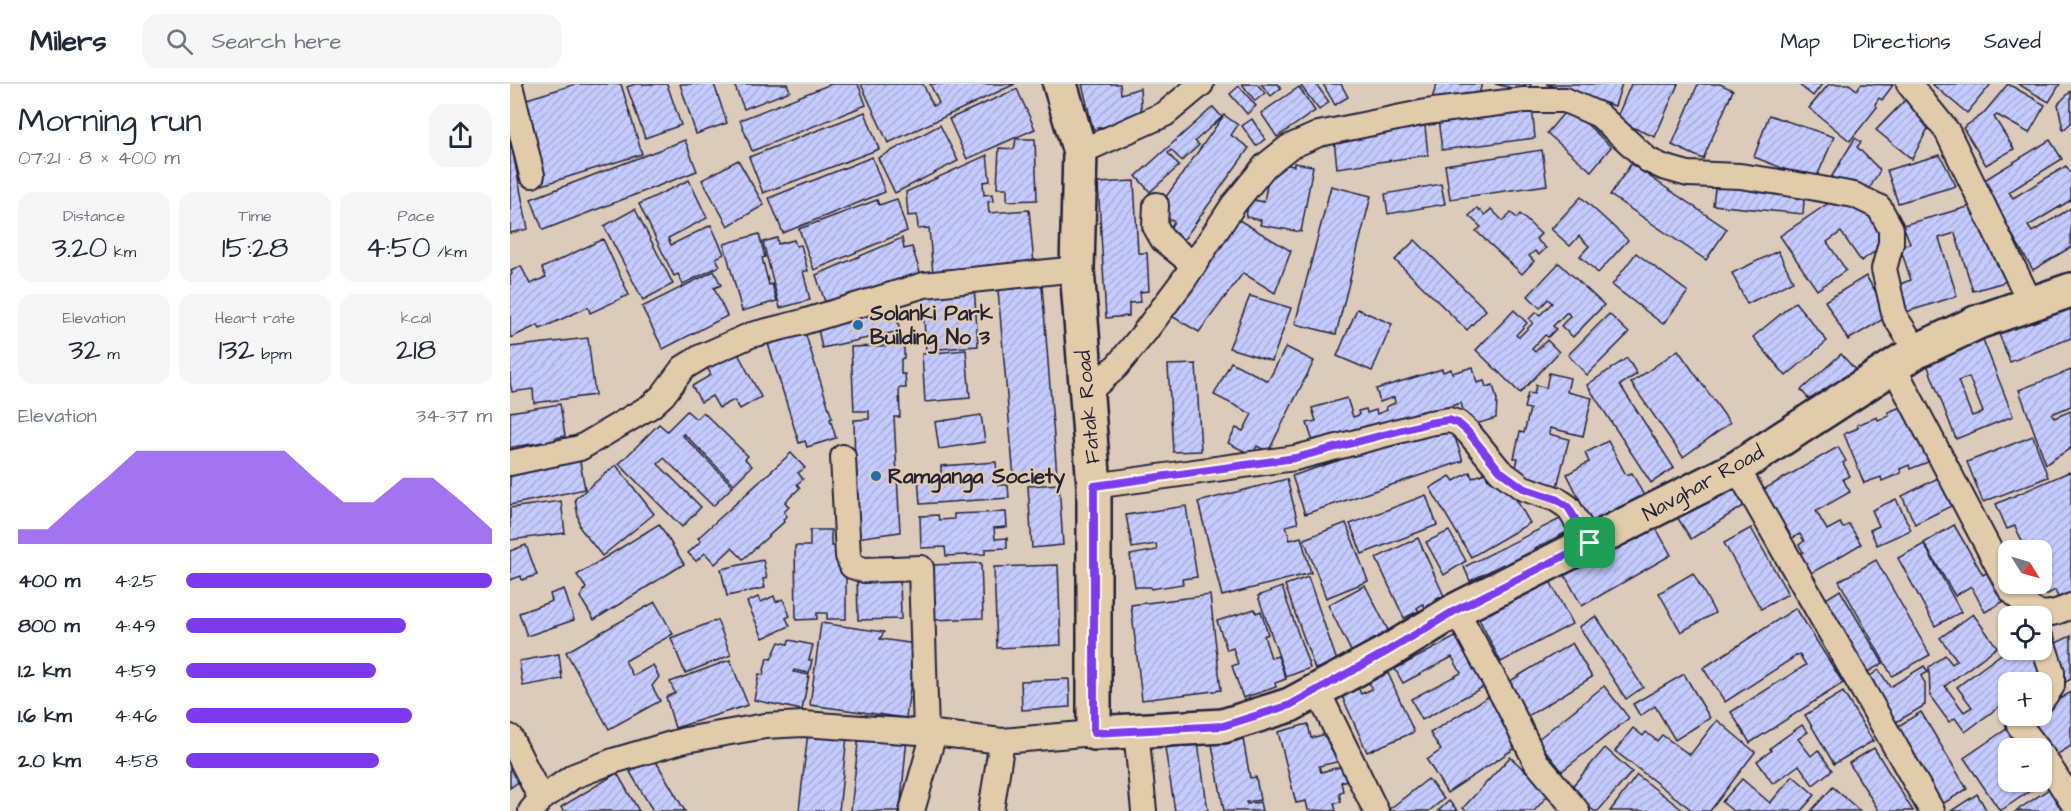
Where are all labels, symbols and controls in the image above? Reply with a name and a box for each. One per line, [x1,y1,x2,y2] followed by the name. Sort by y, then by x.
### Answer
[142,14,562,68] search box
[30,22,106,61] text: Milers
[163,25,196,58] icon: search
[211,26,341,57] text: Search here
[1780,27,1820,56] text: Map
[1853,27,1951,56] text: Directions
[1984,27,2041,56] text: Saved
[18,98,202,144] text: Morning run
[429,104,492,167] button: share
[18,144,180,172] text: 07:21 · 8 × 400 m
[63,205,125,227] text: Distance
[238,205,272,227] text: Time
[397,205,435,227] text: Pace
[52,227,107,269] text: 3.20
[222,227,288,269] text: 15:28
[365,227,431,269] text: 4:50
[107,241,136,263] text: km
[431,241,467,263] text: /km
[869,299,993,354] place label: Solanki Park Building No 3
[63,307,125,329] text: Elevation
[215,307,295,329] text: Heart rate
[401,307,431,329] text: kcal
[851,318,865,332] marker: Solanki Park Building No 3
[68,329,101,371] text: 32
[218,329,255,371] text: 132
[396,329,436,371] text: 218
[101,343,120,365] text: m
[255,343,292,365] text: bpm
[1069,349,1107,465] street label: Fatak Road
[18,402,97,430] text: Elevation
[416,402,492,430] text: 34–37 m
[1637,438,1770,530] street label: Navghar Road
[888,462,1066,494] place label: Ramganga Society
[869,469,883,483] marker: Ramganga Society
[1564,517,1615,568] pin
[1573,526,1606,559] icon: arrive
[1998,540,2052,594] north arrow
[1998,540,2052,792] map controls
[18,567,80,595] text: 400 m
[114,567,157,595] text: 4:25
[1998,606,2052,660] button: locate
[18,612,80,640] text: 800 m
[114,612,156,640] text: 4:49
[18,657,71,685] text: 1.2 km
[114,657,157,685] text: 4:59
[1998,672,2052,726] button: +
[18,702,72,730] text: 1.6 km
[114,702,157,730] text: 4:46
[1998,738,2052,792] button: −
[18,747,81,775] text: 2.0 km
[114,747,158,775] text: 4:58

